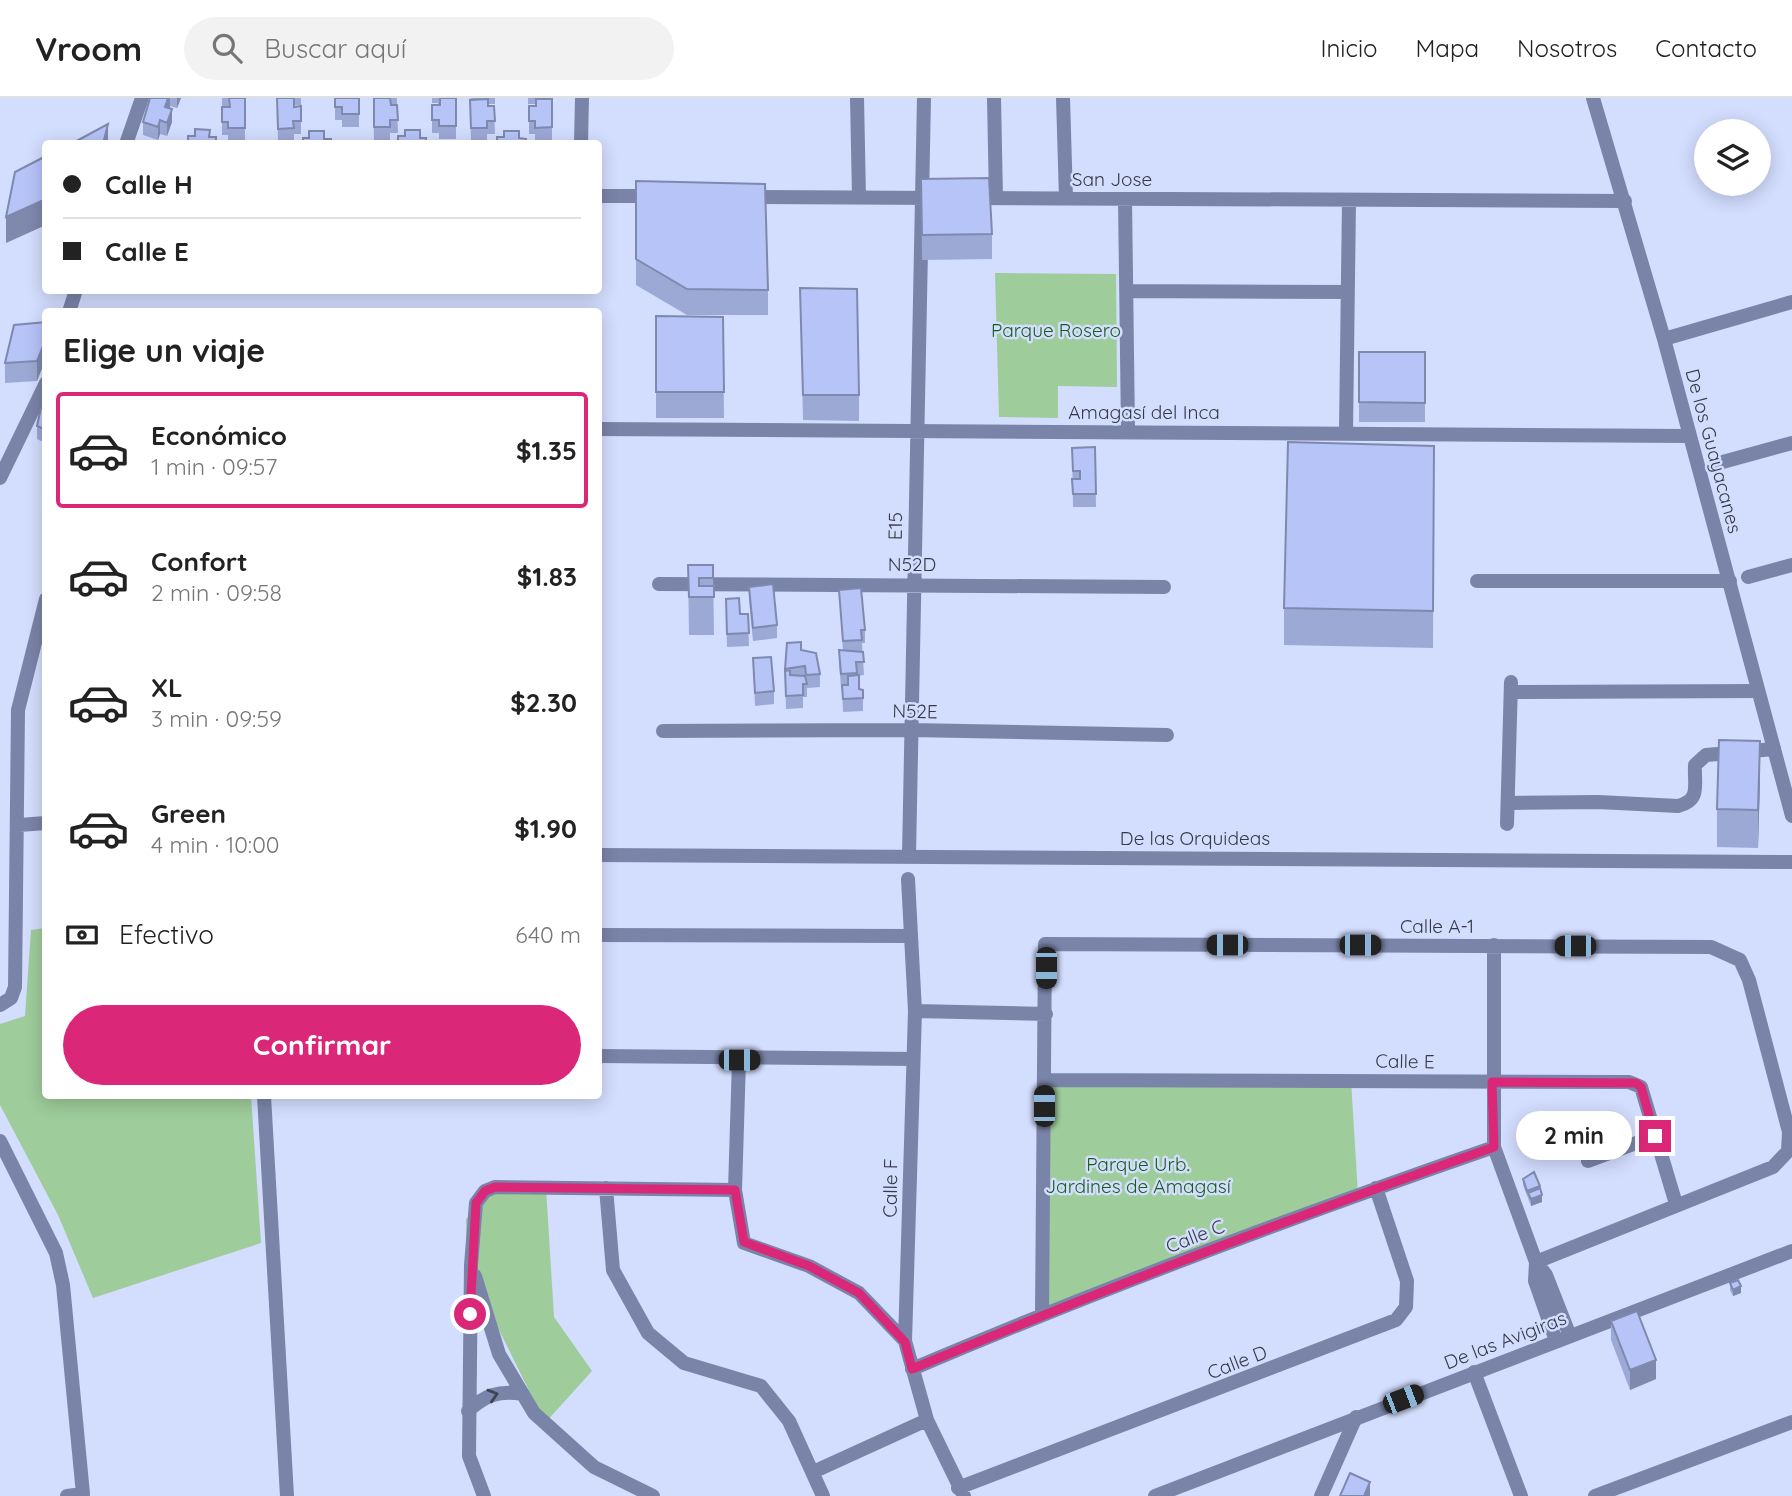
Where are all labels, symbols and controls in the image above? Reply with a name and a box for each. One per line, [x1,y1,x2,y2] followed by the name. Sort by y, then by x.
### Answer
[184,17,674,80] search box
[35,28,142,69] text: Vroom
[208,29,246,67] icon: search
[264,32,406,65] text: Buscar aquí
[1320,33,1378,63] text: Inicio
[1416,33,1479,63] text: Mapa
[1517,33,1617,63] text: Nosotros
[1655,33,1757,63] text: Contacto
[1694,119,1771,196] map controls
[1694,119,1771,196] button: layers
[1072,167,1152,191] street label: San Jose
[105,168,193,201] text: Calle H
[105,235,189,268] text: Calle E
[991,318,1121,342] park label: Parque Rosero
[63,330,265,370] text: Elige un viaje
[1680,366,1748,536] street label: De los Guayacanes
[1068,400,1220,424] street label: Amagasí del Inca
[67,419,130,482] icon: car
[151,419,287,452] text: Económico
[516,434,577,467] text: $1.35
[151,452,277,481] text: 1 min · 09:57
[883,512,907,540] street label: E15
[67,545,130,608] icon: car
[151,545,248,578] text: Confort
[888,552,936,576] street label: N52D
[517,560,577,593] text: $1.83
[151,578,282,607] text: 2 min · 09:58
[67,671,130,734] icon: car
[151,671,183,704] text: XL
[510,686,577,719] text: $2.30
[892,699,938,723] street label: N52E
[151,704,282,733] text: 3 min · 09:59
[67,797,130,860] icon: car
[151,797,226,830] text: Green
[514,812,577,845] text: $1.90
[1120,826,1270,850] street label: De las Orquideas
[151,830,280,859] text: 4 min · 10:00
[1400,914,1474,938] street label: Calle A-1
[63,916,101,954] icon: cash
[119,918,214,951] text: Efectivo
[515,920,581,949] text: 640 m
[1207,935,1249,956] car
[1340,935,1382,956] car
[1555,936,1597,957] car
[1036,947,1057,989] car
[63,1005,581,1085] button: Confirmar
[1375,1048,1435,1074] street label: Calle E
[719,1050,761,1071] car
[1034,1085,1055,1127] car
[1515,1112,1630,1160] callout: 2 min
[1639,1120,1671,1152] route end
[1544,1121,1604,1150] text: 2 min
[1045,1152,1232,1198] park label: Parque Urb. Jardines de Amagasí
[877,1158,903,1218] street label: Calle F
[1162,1214,1228,1258] street label: Calle C
[454,1298,486,1330] route start
[1440,1306,1570,1374] street label: De las Avigiras
[1204,1340,1270,1384] street label: Calle D
[1380,1382,1427,1416] car
[487,1389,499,1403] one-way arrow

